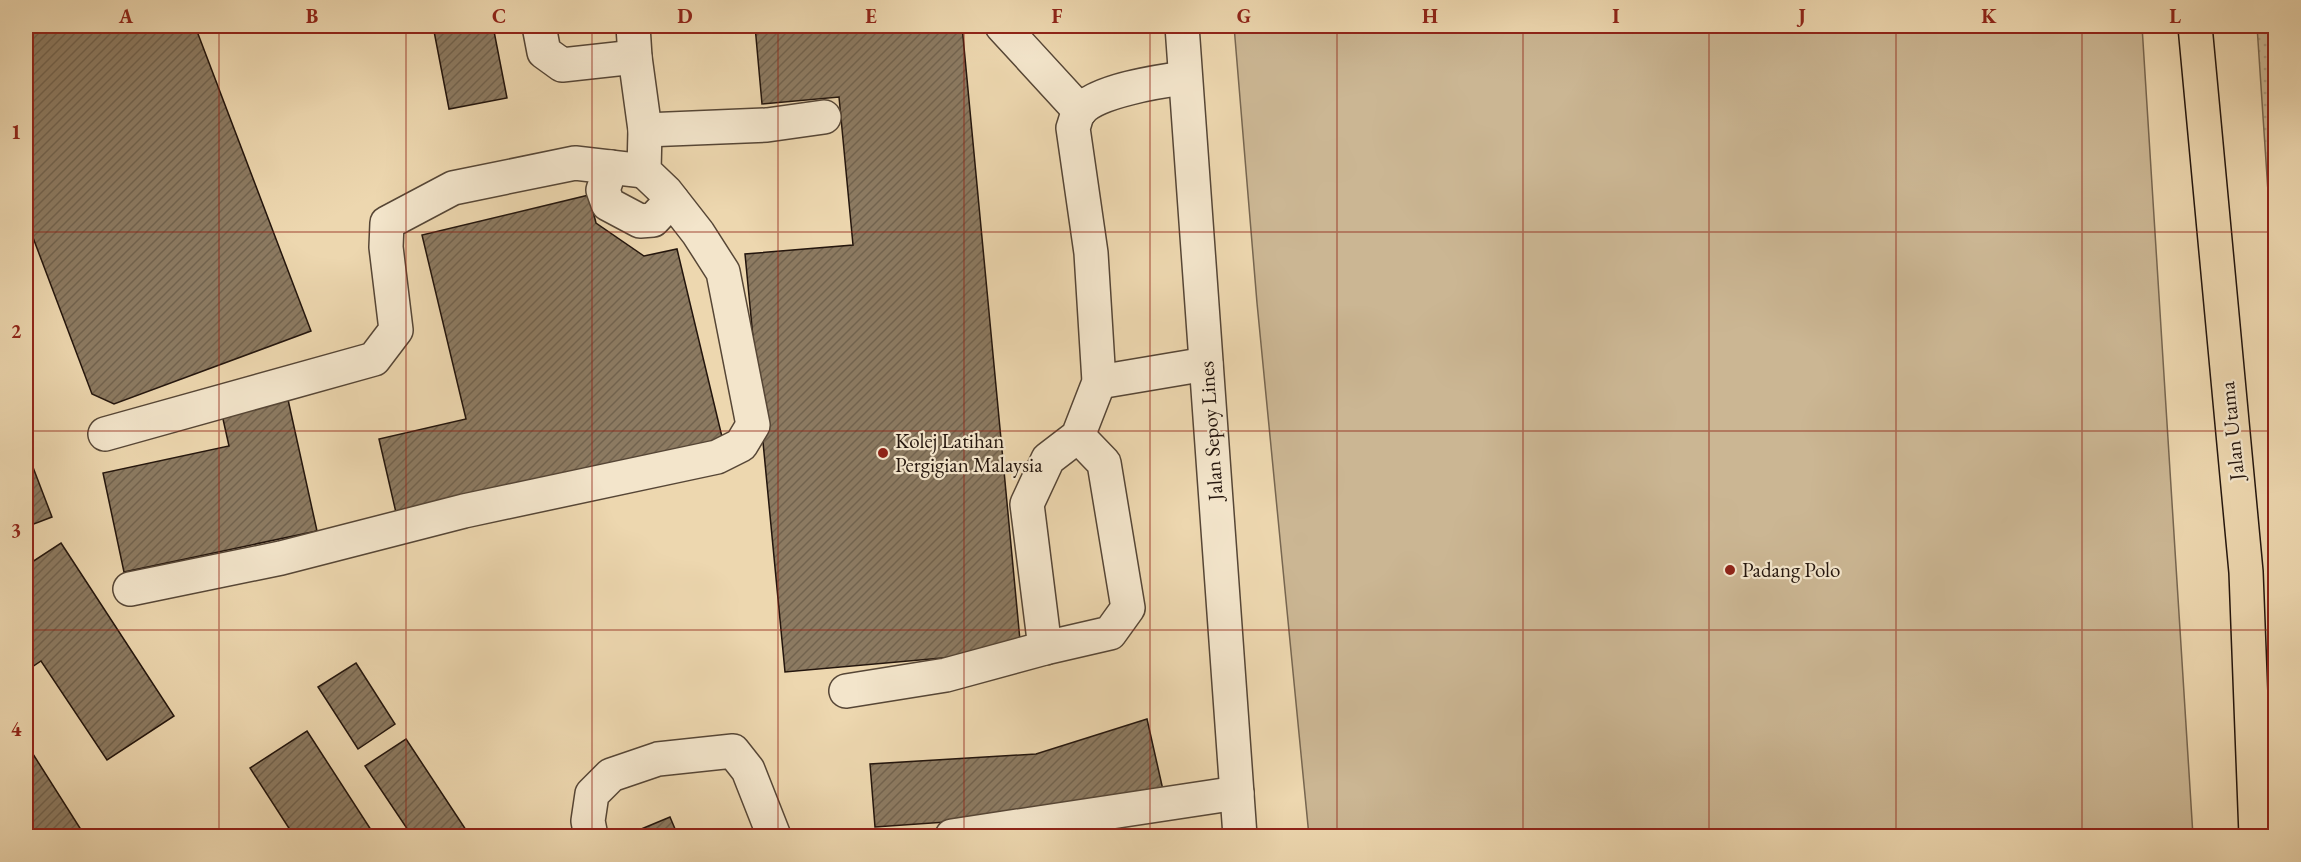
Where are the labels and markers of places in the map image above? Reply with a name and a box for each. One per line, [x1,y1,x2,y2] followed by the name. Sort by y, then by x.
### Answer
[895,427,1043,478] place label: Kolej Latihan Pergigian Malaysia
[876,446,890,460] marker: Kolej Latihan Pergigian Malaysia
[1742,556,1840,583] place label: Padang Polo
[1723,563,1737,577] marker: Padang Polo

